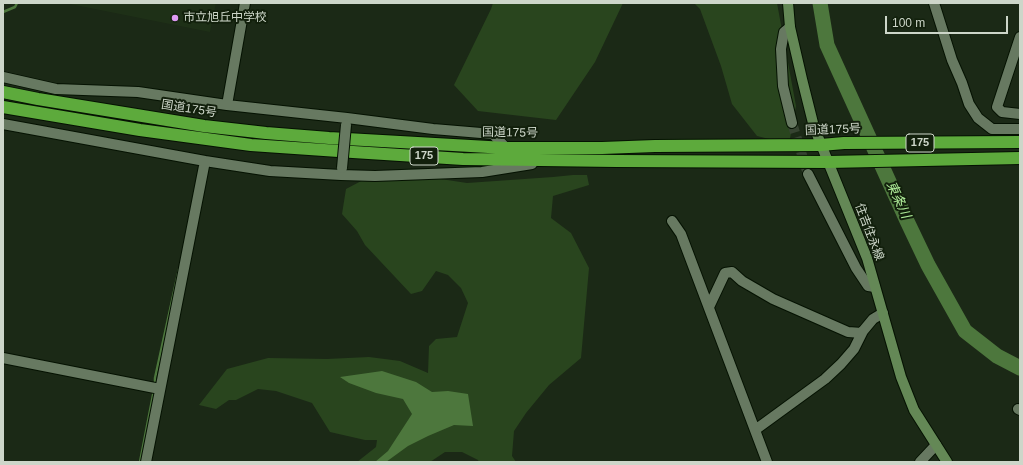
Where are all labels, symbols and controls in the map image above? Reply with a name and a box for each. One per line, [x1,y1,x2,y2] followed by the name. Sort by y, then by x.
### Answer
[887,8,1010,34] scale bar
[183,11,267,25] place label: 市立旭丘中学校
[170,13,180,23] marker: 市立旭丘中学校
[892,16,925,30] text: 100 m
[160,98,218,120] street label: 国道175号
[805,122,861,138] street label: 国道175号
[482,125,538,141] street label: 国道175号
[906,134,934,152] road number: 175
[410,147,438,165] road number: 175
[883,179,913,221] water label: 東条川
[852,201,886,263] street label: 住吉住永線

